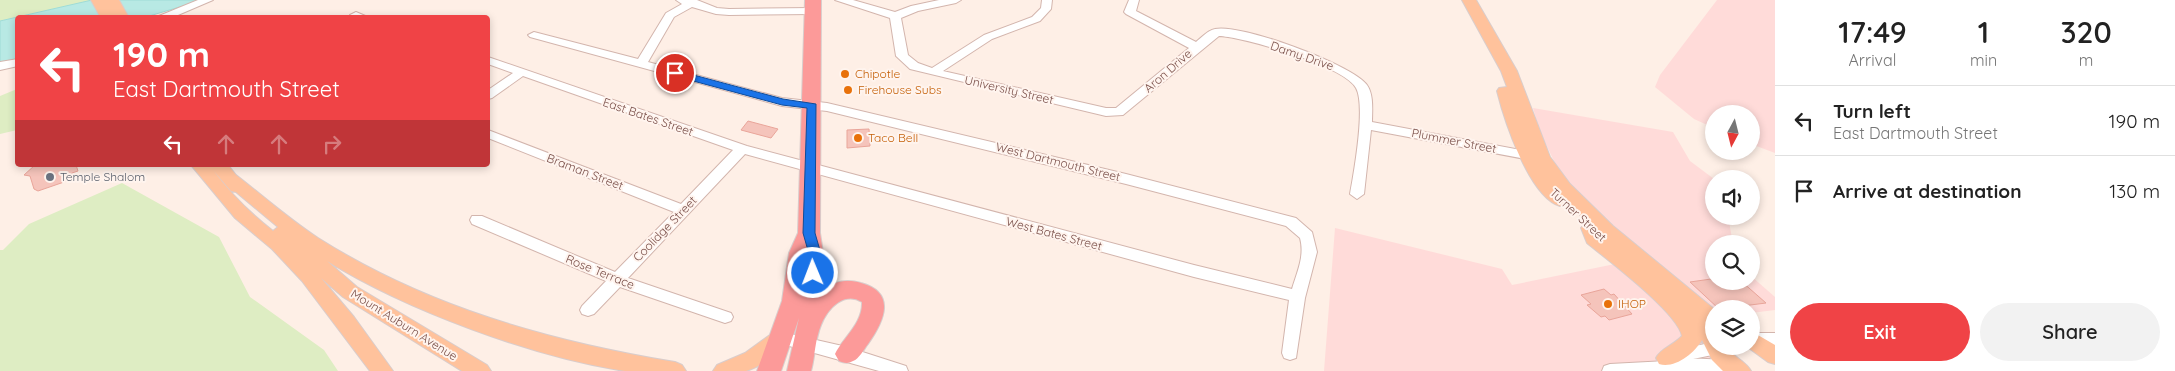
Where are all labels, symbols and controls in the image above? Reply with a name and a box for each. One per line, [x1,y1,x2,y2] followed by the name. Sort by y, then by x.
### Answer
[1838,13,1907,51] text: 17:49
[1978,13,1989,51] text: 1
[2061,13,2112,51] text: 320
[113,32,210,76] text: 190 m
[30,35,95,100] icon: left
[1269,38,1336,73] street label: Damy Drive
[1141,46,1195,95] street label: Aron Drive
[1849,50,1896,70] text: Arrival
[1970,50,1997,70] text: min
[2079,50,2093,70] text: m
[654,52,696,94] pin
[661,59,689,87] icon: arrive
[855,66,900,81] place label: Chipotle
[839,68,851,80] marker: Chipotle
[963,72,1055,107] street label: University Street
[113,75,340,103] text: East Dartmouth Street
[858,82,942,97] place label: Firehouse Subs
[842,84,854,96] marker: Firehouse Subs
[601,94,695,139] street label: East Bates Street
[1833,99,1911,123] text: Turn left
[1705,105,1760,160] north arrow
[1705,105,1760,355] map controls
[1790,107,1818,135] icon: left
[2109,109,2160,133] text: 190 m
[1833,123,1998,143] text: East Dartmouth Street
[1410,125,1498,156] street label: Plummer Street
[159,130,187,158] icon: left
[212,130,240,158] icon: ahead
[265,130,293,158] icon: ahead
[318,130,346,158] icon: right
[868,130,918,145] place label: Taco Bell
[852,132,864,144] marker: Taco Bell
[994,139,1122,184] street label: West Dartmouth Street
[545,150,626,193] street label: Braman Street
[60,169,145,184] place label: Temple Shalom
[1705,170,1760,225] button: sound
[44,171,56,183] marker: Temple Shalom
[1790,177,1818,205] icon: arrive
[1833,179,2022,203] text: Arrive at destination
[2109,179,2160,203] text: 130 m
[1547,185,1610,245] street label: Turner Street
[630,193,700,264] street label: Coolidge Street
[1004,213,1104,254] street label: West Bates Street
[1705,235,1760,290] button: search
[786,246,838,298] position arrow
[564,251,637,292] street label: Rose Terrace
[348,286,460,364] street label: Mount Auburn Avenue
[1618,296,1646,311] place label: IHOP
[1602,298,1614,310] marker: IHOP
[1705,300,1760,355] button: layers
[1790,303,1970,361] button: Exit
[1980,303,2160,361] button: Share

